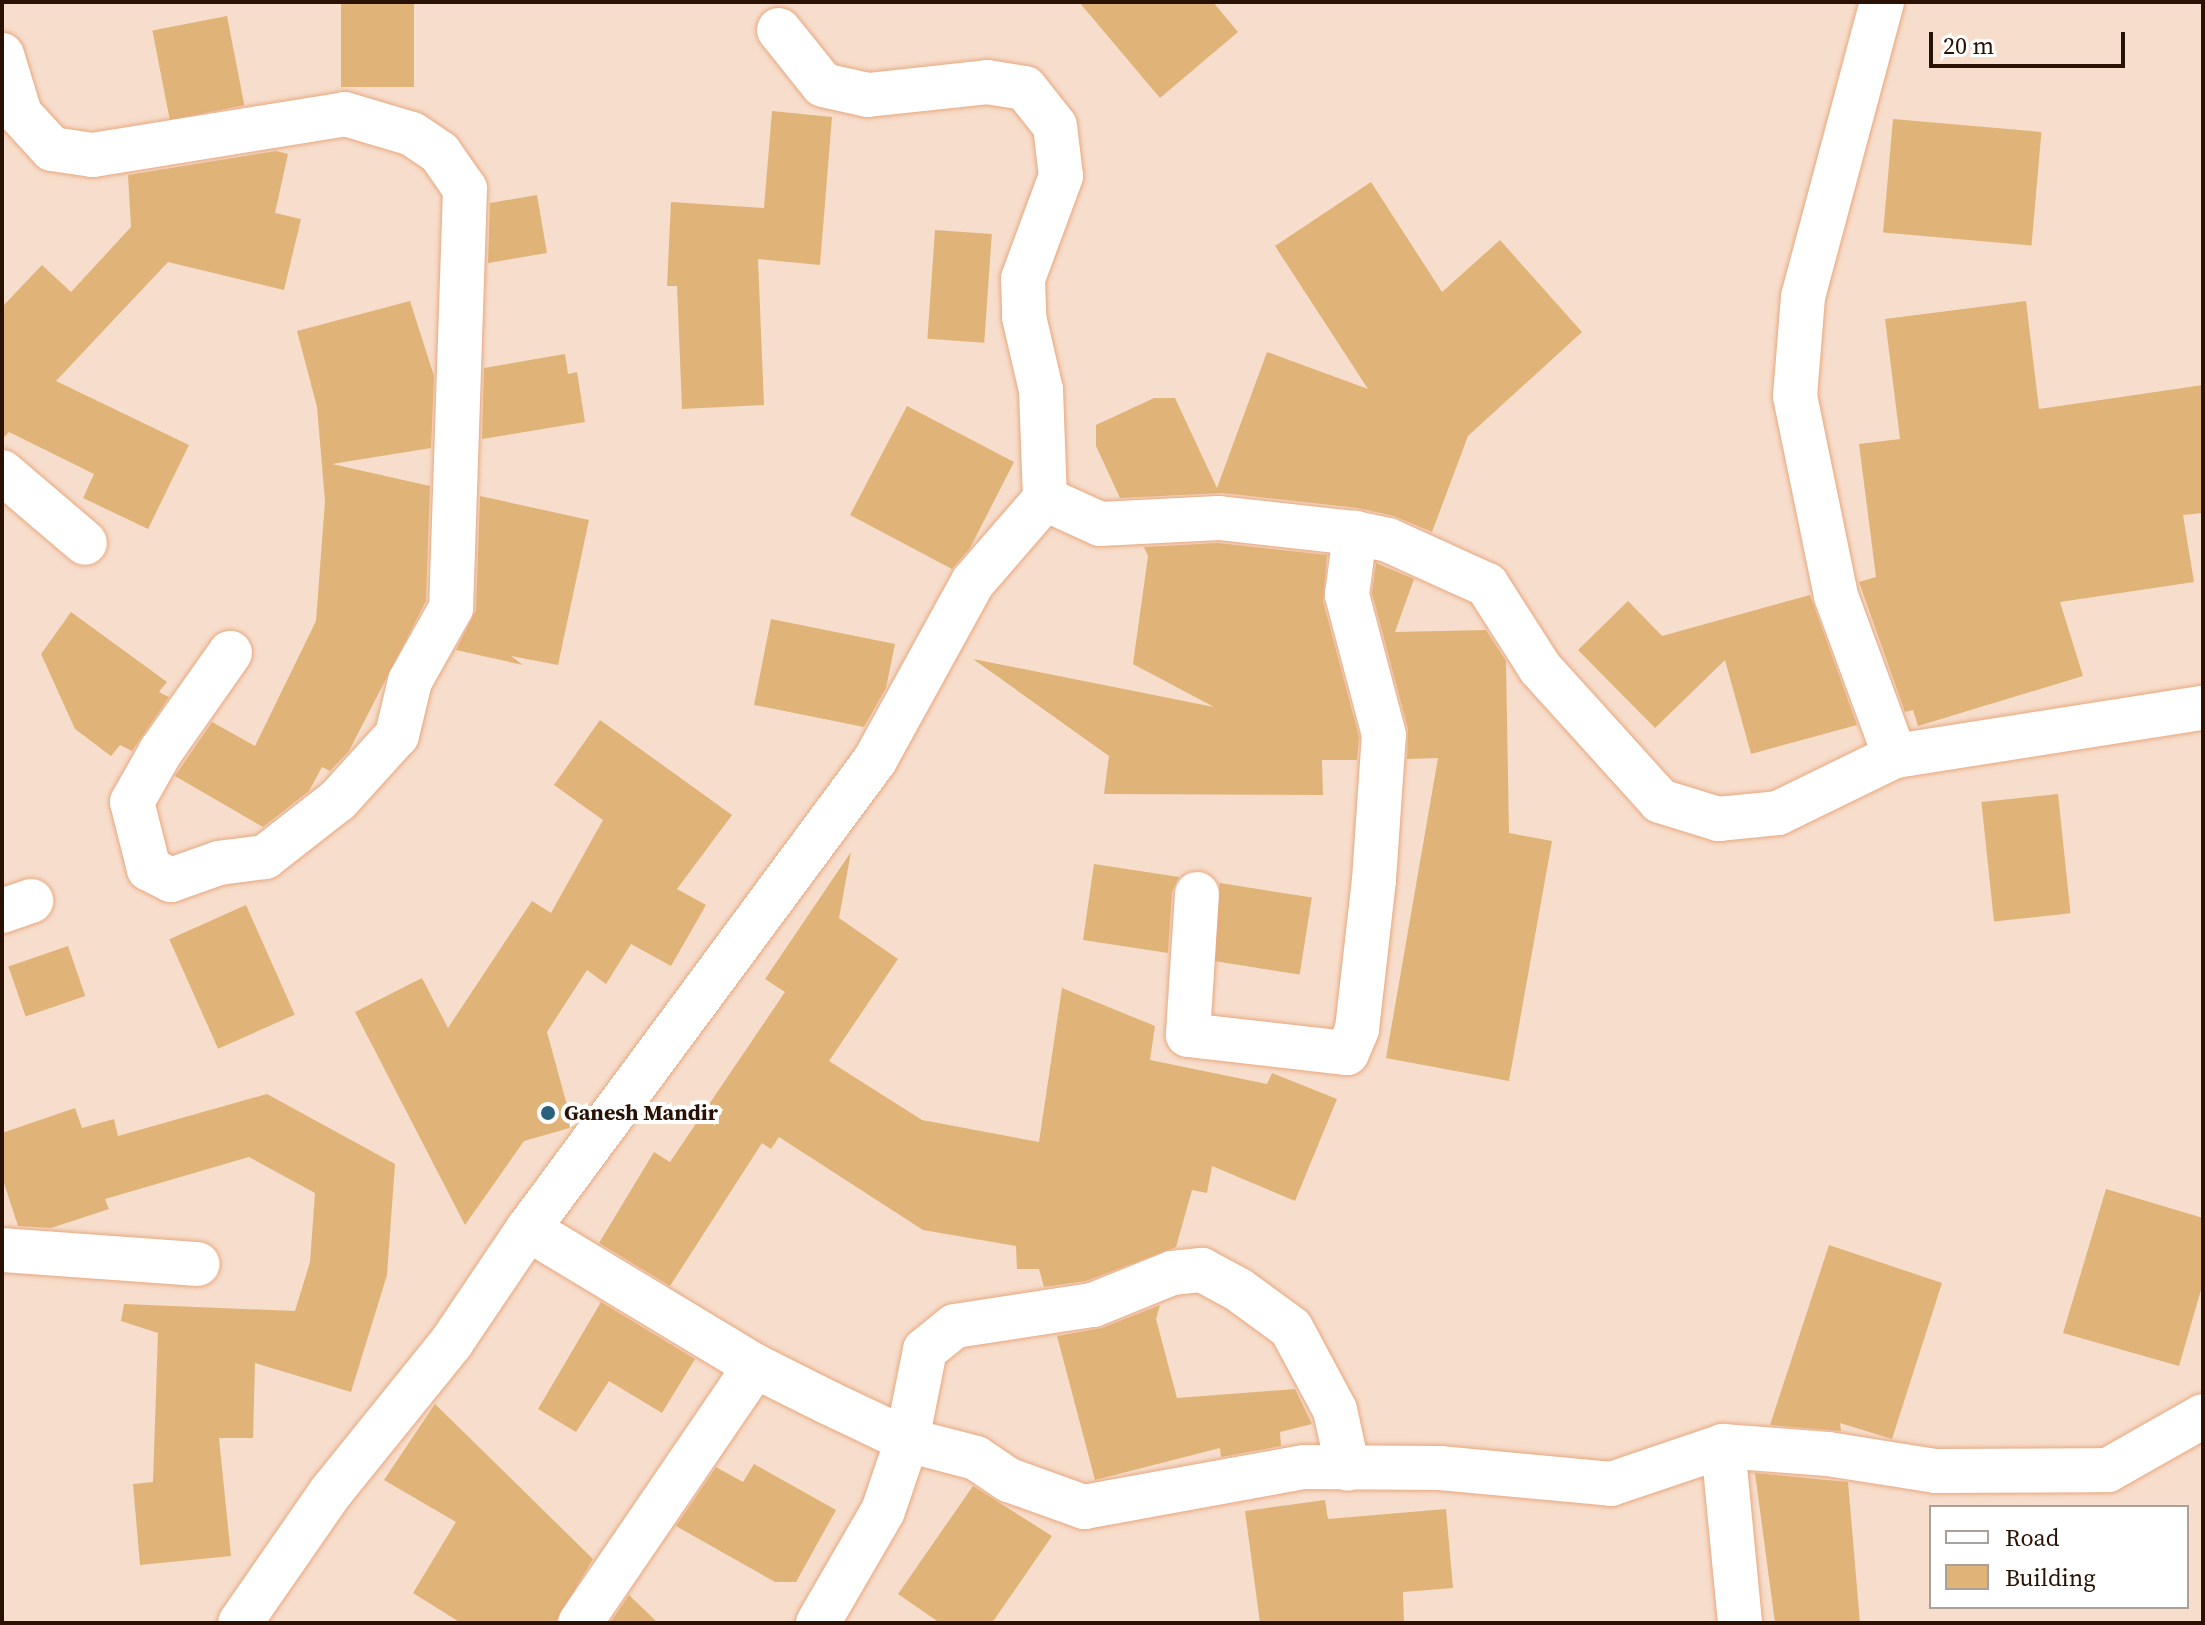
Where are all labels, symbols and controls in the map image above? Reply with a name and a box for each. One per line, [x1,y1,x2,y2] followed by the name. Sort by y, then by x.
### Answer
[1933,16,2129,66] scale bar
[1943,29,1994,62] text: 20 m
[564,1100,718,1126] place label: Ganesh Mandir
[539,1104,557,1122] marker: Ganesh Mandir
[1929,1505,2189,1609] legend
[2005,1521,2059,1554] text: Road
[2005,1561,2096,1594] text: Building

